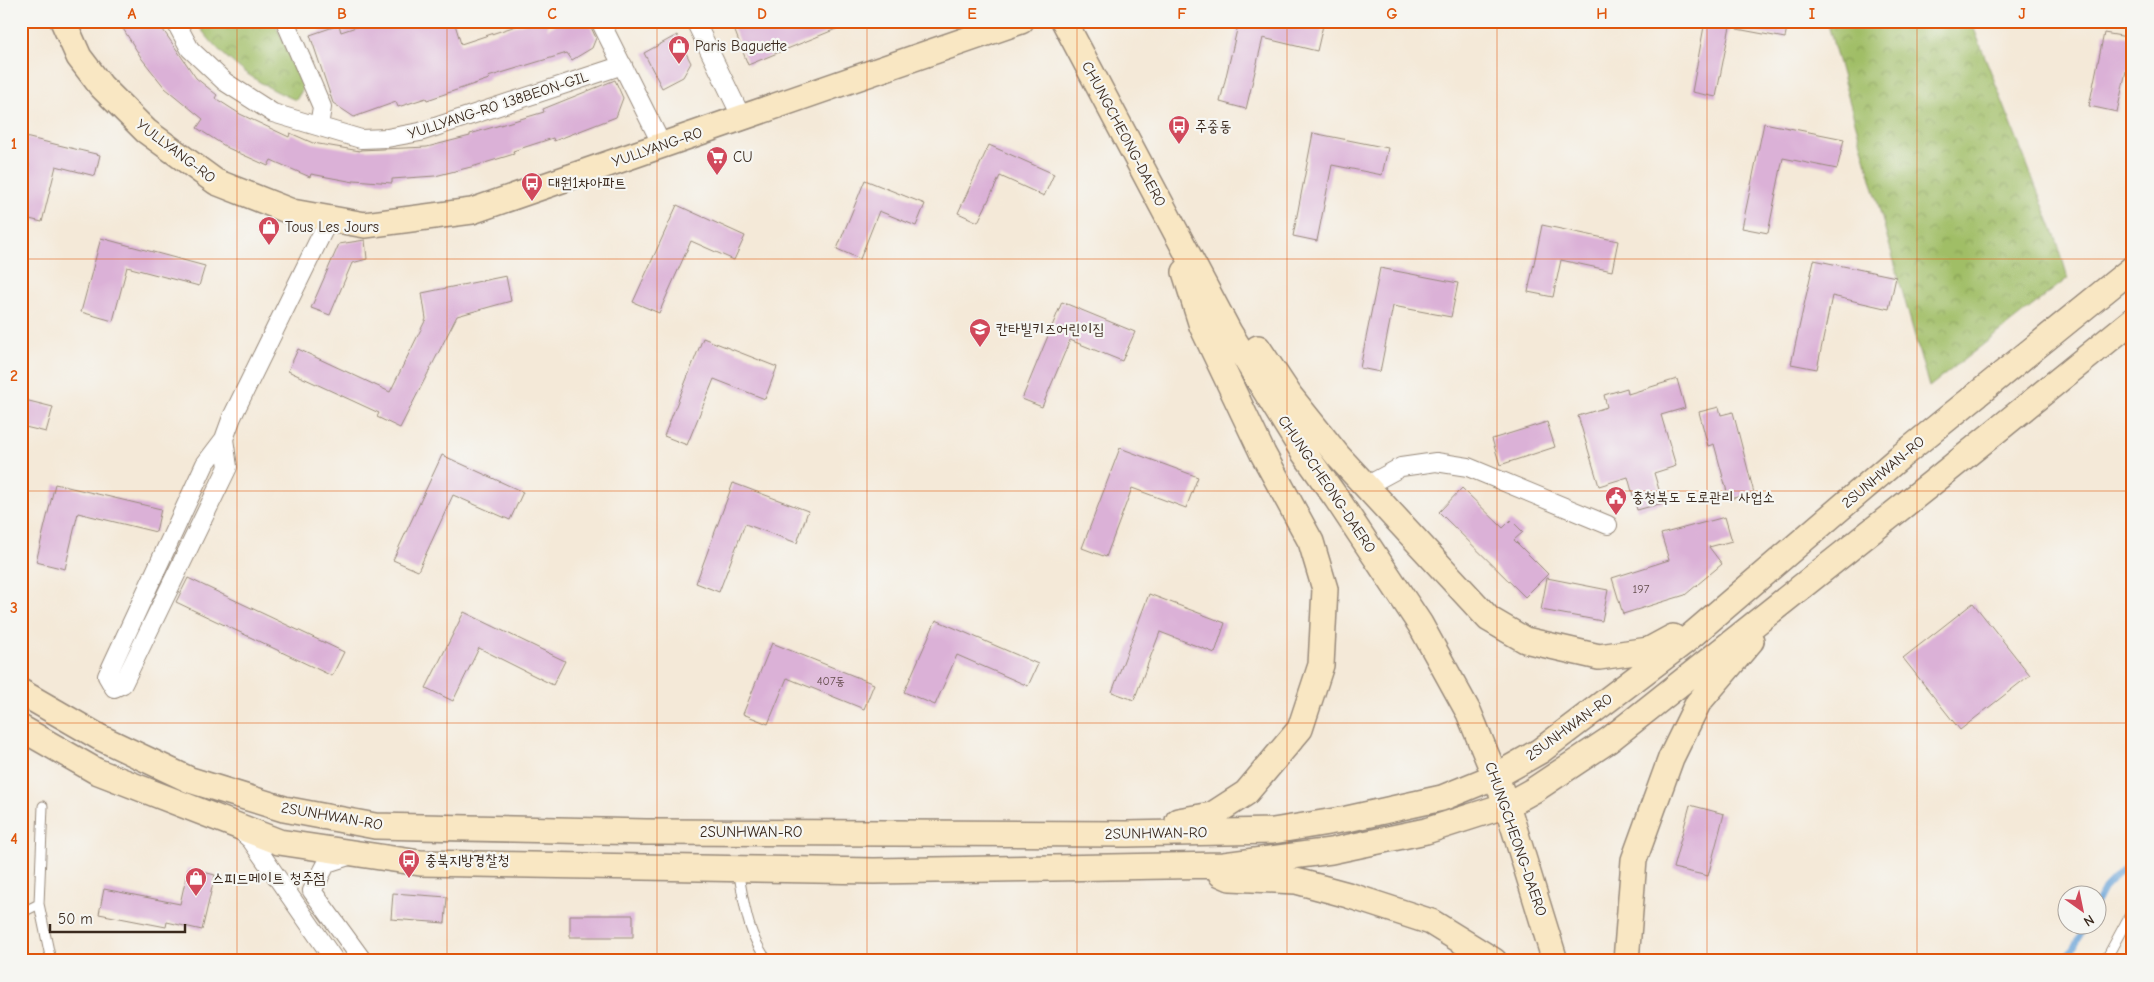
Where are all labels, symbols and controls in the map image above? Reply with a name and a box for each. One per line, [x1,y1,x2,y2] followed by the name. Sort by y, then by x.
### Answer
[128,5,137,23] text: A
[337,5,347,23] text: B
[547,5,557,23] text: C
[757,5,767,23] text: D
[967,5,977,23] text: E
[1177,5,1187,23] text: F
[1386,5,1398,23] text: G
[1596,5,1608,23] text: H
[1809,5,1815,23] text: I
[2018,5,2026,23] text: J
[667,34,691,65] shop icon: Paris Baguette
[695,37,787,55] place label: Paris Baguette
[1078,58,1170,210] street label: CHUNGCHEONG-DAERO
[406,67,591,143] street label: YULLYANG-RO 138BEON-GIL
[1167,114,1191,145] bus stop icon: 주중동
[133,115,219,187] street label: YULLYANG-RO
[1195,117,1231,135] place label: 주중동
[609,123,705,171] street label: YULLYANG-RO
[11,135,17,153] text: 1
[705,145,729,176] supermarket icon: CU
[733,148,753,166] place label: CU
[520,171,544,202] bus stop icon: 대원1차아파트
[548,174,626,192] place label: 대원1차아파트
[257,215,281,246] shop icon: Tous Les Jours
[285,218,379,236] place label: Tous Les Jours
[968,317,992,348] school or university icon: 칸타빌키즈어린이집
[996,320,1105,338] place label: 칸타빌키즈어린이집
[10,367,18,385] text: 2
[1274,412,1380,556] street label: CHUNGCHEONG-DAERO
[1838,432,1928,512] street label: 2SUNHWAN-RO
[1604,485,1628,516] public building icon: 충청북도 도로관리 사업소
[1632,488,1775,506] place label: 충청북도 도로관리 사업소
[1633,582,1650,596] house number: 197
[10,599,18,617] text: 3
[817,674,845,688] house number: 407동
[1522,690,1616,764] street label: 2SUNHWAN-RO
[1481,759,1551,919] street label: CHUNGCHEONG-DAERO
[280,798,384,834] street label: 2SUNHWAN-RO
[700,823,802,841] street label: 2SUNHWAN-RO
[1105,823,1207,843] street label: 2SUNHWAN-RO
[10,830,18,848] text: 4
[397,848,421,879] bus stop icon: 충북지방경찰청
[425,851,510,869] place label: 충북지방경찰청
[184,866,208,897] shop icon: 스피드메이트 청주점
[212,869,326,887] place label: 스피드메이트 청주점
[2056,884,2106,934] north arrow
[50,902,185,934] scale bar
[58,910,93,928] text: 50 m
[2080,911,2097,930] text: N

